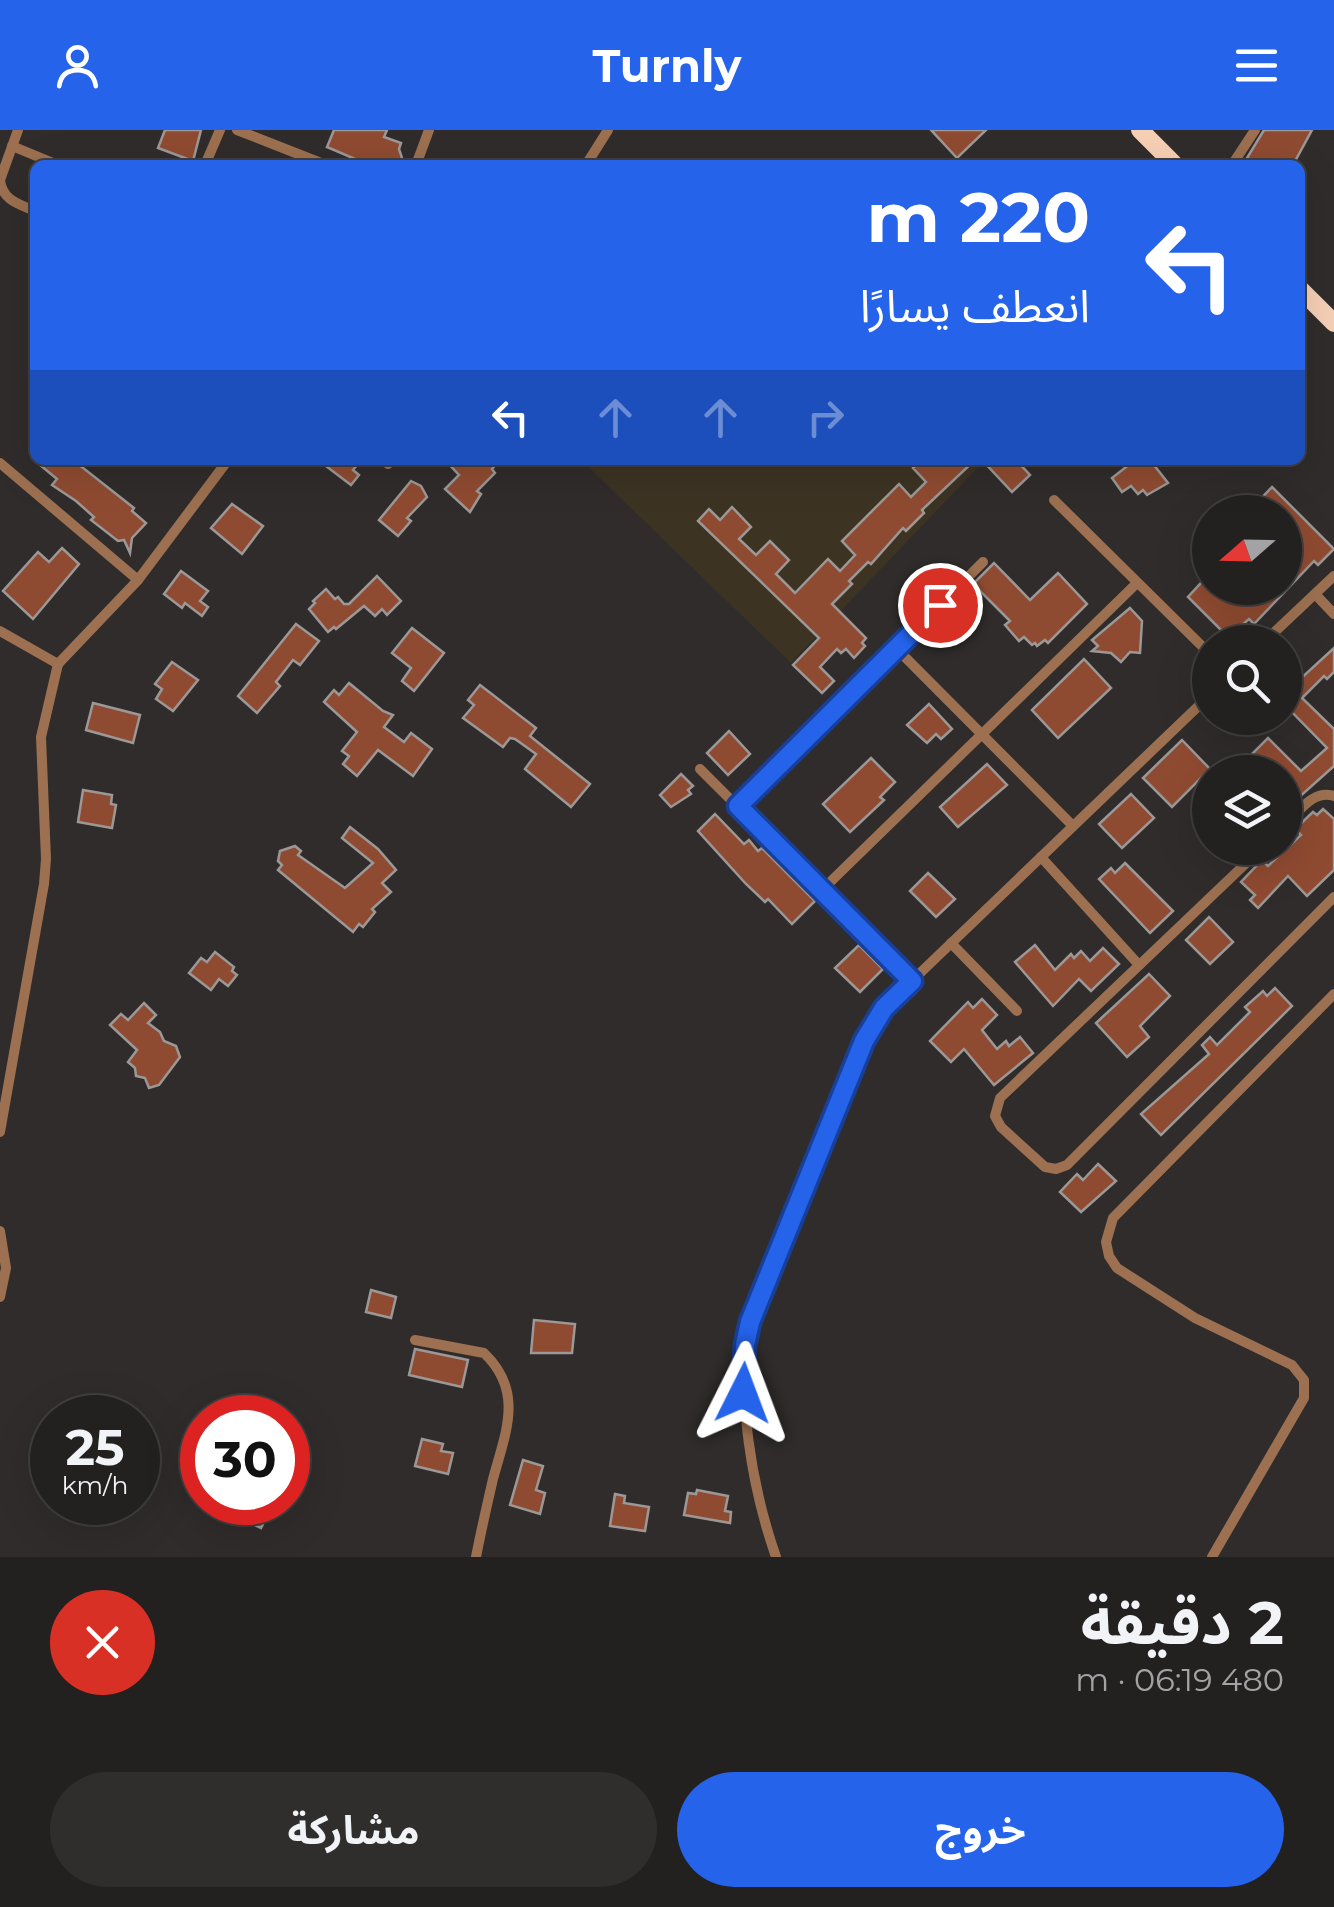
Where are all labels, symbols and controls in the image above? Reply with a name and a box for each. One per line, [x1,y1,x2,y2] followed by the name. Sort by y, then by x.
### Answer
[50,38,105,93] icon: person
[593,38,742,93] text: Turnly
[1229,38,1284,93] icon: menu
[867,174,1090,260] text: 220 m
[1125,200,1255,330] icon: left
[860,278,1090,333] text: انعطف يسارًا
[483,390,538,445] icon: left
[588,390,643,445] icon: ahead
[693,390,748,445] icon: ahead
[798,390,853,445] icon: right
[1192,495,1302,605] north arrow
[1192,495,1302,865] map controls
[898,563,983,648] pin
[913,578,968,633] icon: arrive
[1192,625,1302,735] button: search
[1192,755,1302,865] button: layers
[691,1341,795,1445] position arrow
[180,1395,310,1525] speed limit sign: 30
[65,1417,125,1478] text: 25
[62,1470,128,1500] text: km/h
[1081,1586,1284,1659] text: 2 دقيقة
[50,1590,155,1695] button: close
[1075,1660,1284,1699] text: 480 m · 06:19
[50,1772,657,1887] button: مشاركة
[677,1772,1284,1887] button: خروج

